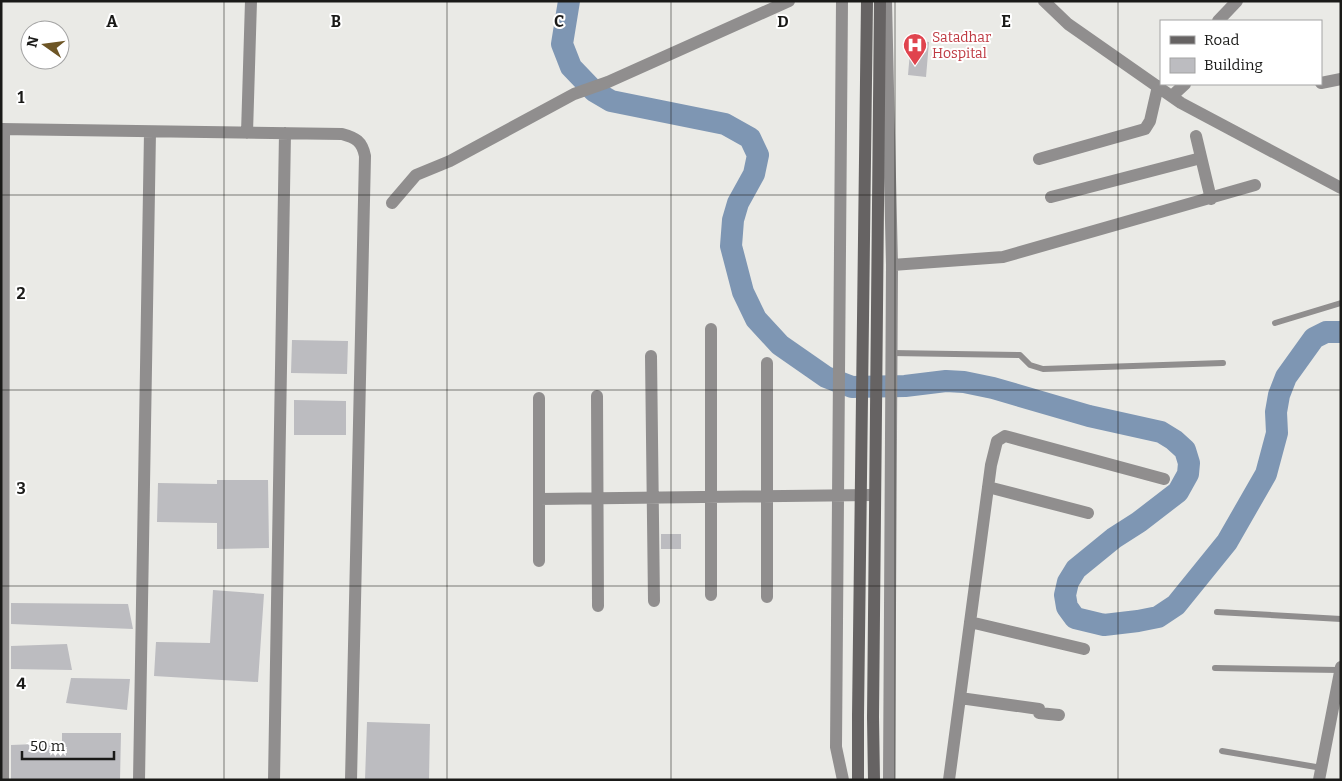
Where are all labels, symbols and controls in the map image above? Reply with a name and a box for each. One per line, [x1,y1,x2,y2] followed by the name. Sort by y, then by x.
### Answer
[106,12,118,31] text: A
[331,12,341,31] text: B
[554,12,564,31] text: C
[777,12,789,31] text: D
[1001,12,1011,31] text: E
[20,20,70,70] north arrow
[1160,20,1322,85] legend
[932,29,991,62] place label: Satadhar Hospital
[1204,31,1239,49] text: Road
[902,32,928,66] hospital icon: Satadhar Hospital
[23,34,42,49] text: N
[1204,56,1263,74] text: Building
[18,88,25,107] text: 1
[16,284,26,303] text: 2
[16,479,26,498] text: 3
[16,674,26,693] text: 4
[22,728,115,760] scale bar
[30,737,66,755] text: 50 m

